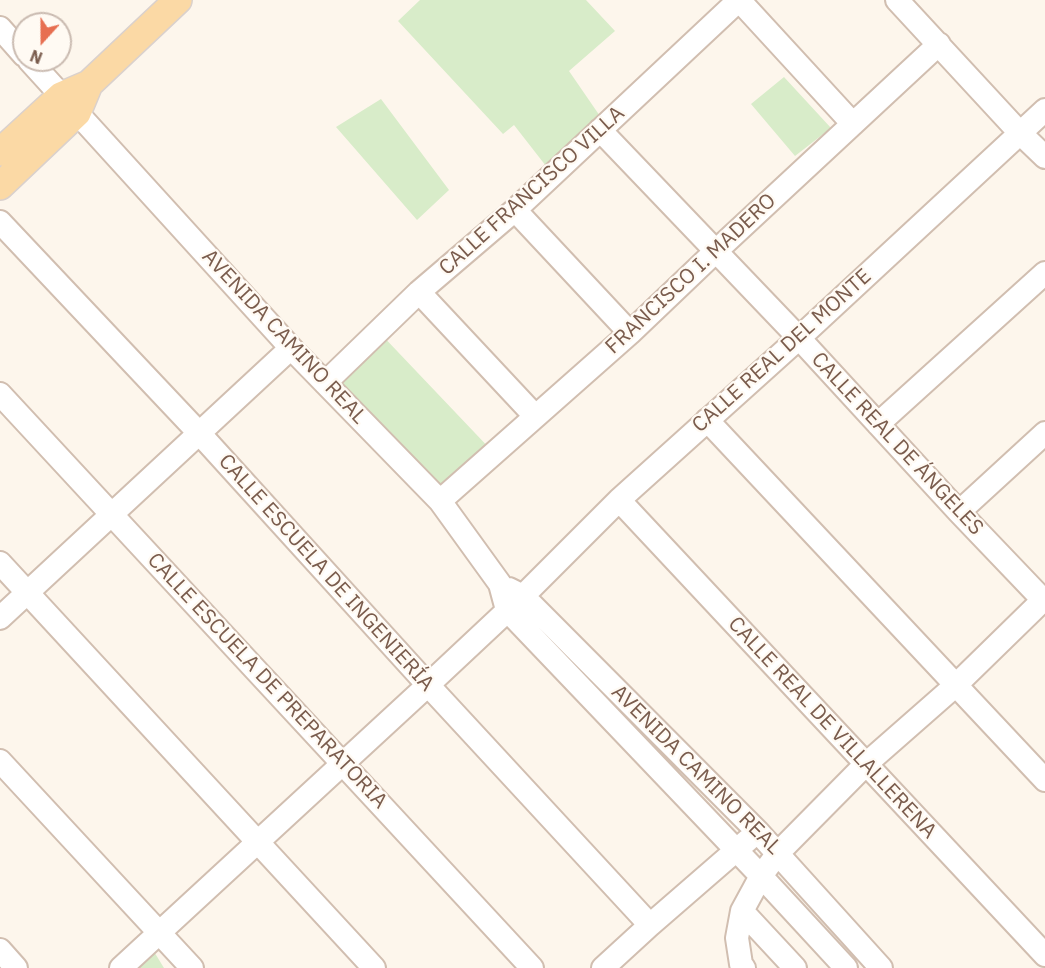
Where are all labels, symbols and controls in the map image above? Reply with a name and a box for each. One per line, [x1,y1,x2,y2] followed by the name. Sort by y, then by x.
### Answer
[12,12,72,72] north arrow
[27,46,45,68] text: N
[434,101,630,281] street label: CALLE FRANCISCO VILLA
[601,188,781,360] street label: FRANCISCO I. MADERO
[197,245,371,429] street label: AVENIDA CAMINO REAL
[687,264,877,438] street label: CALLE REAL DEL MONTE
[806,347,988,541] street label: CALLE REAL DE ÁNGELES
[213,449,439,697] street label: CALLE ESCUELA DE INGENIERÍA
[142,548,392,814] street label: CALLE ESCUELA DE PREPARATORIA
[723,612,941,844] street label: CALLE REAL DE VILLALLERENA
[606,680,786,860] street label: AVENIDA CAMINO REAL

